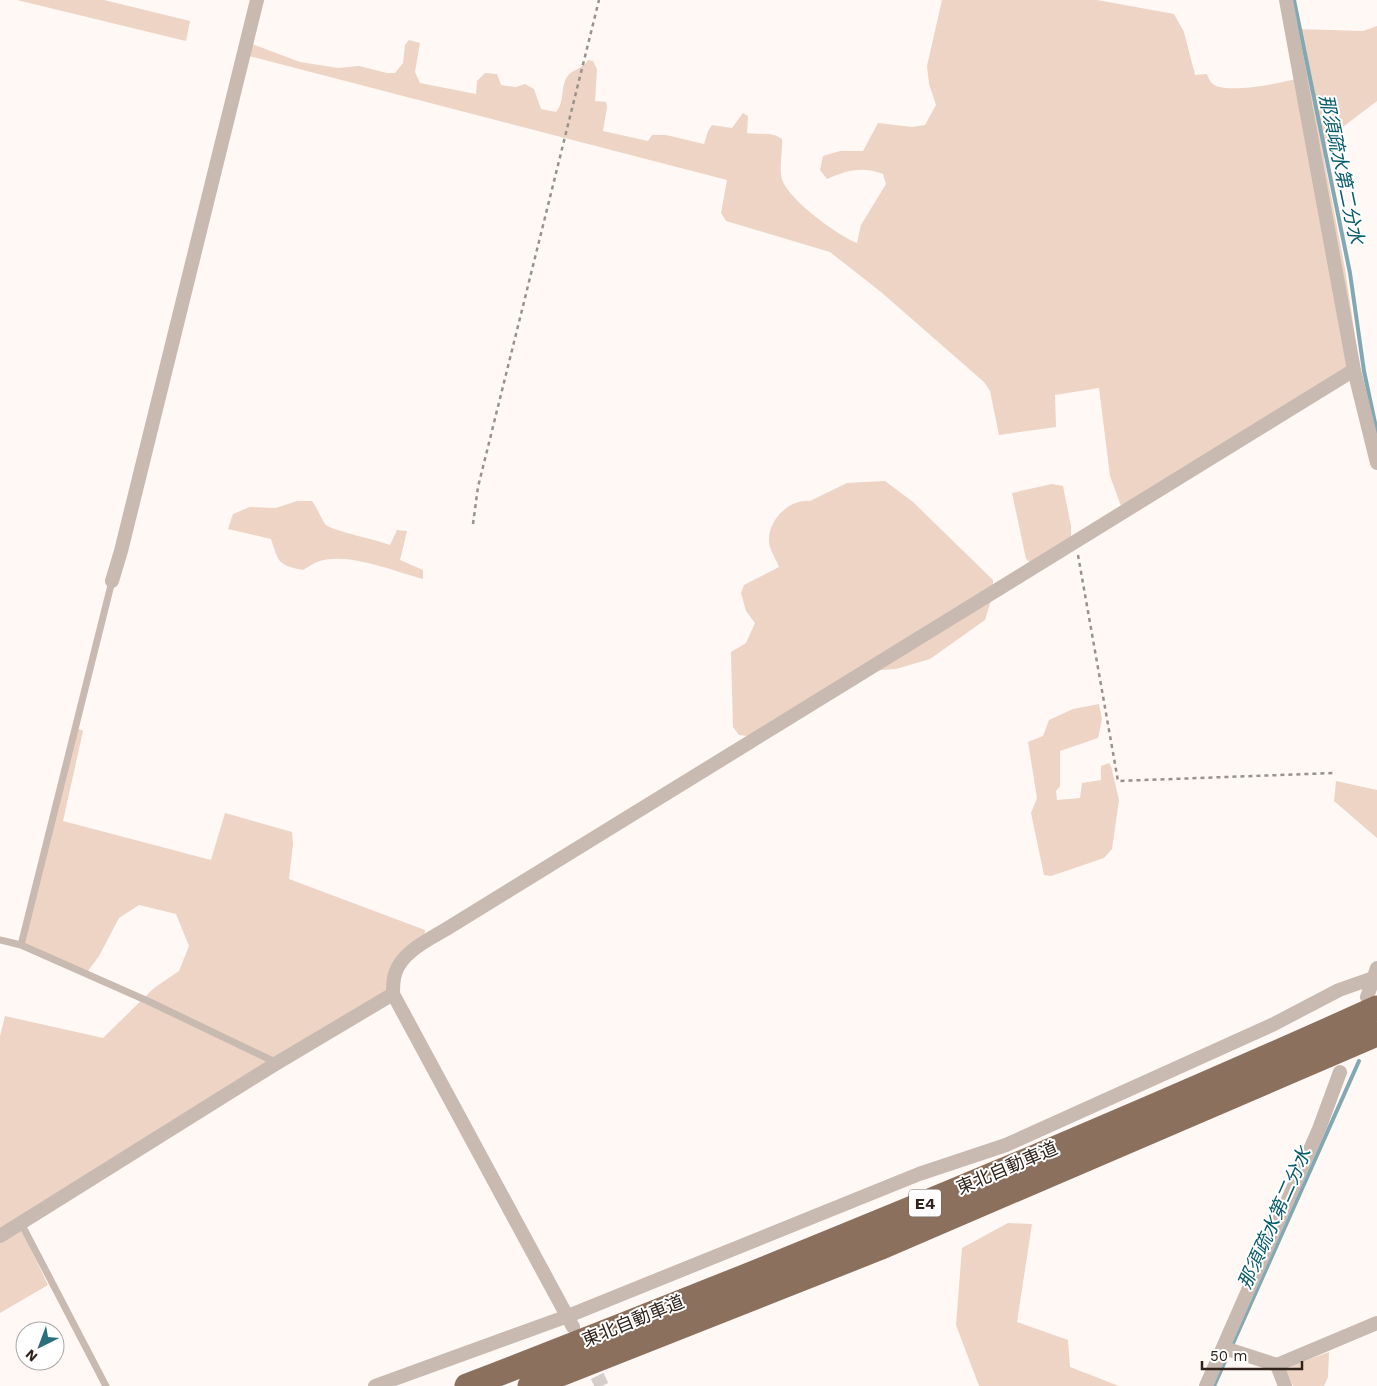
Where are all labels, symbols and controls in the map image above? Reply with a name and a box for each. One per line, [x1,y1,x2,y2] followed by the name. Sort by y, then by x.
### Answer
[1314,92,1369,248] water label: 那須疏水第二分水
[953,1137,1061,1198] street label: 東北自動車道
[1233,1142,1317,1292] water label: 那須疏水第二分水
[909,1190,941,1216] road number: E4
[579,1291,687,1351] street label: 東北自動車道
[15,1321,65,1371] north arrow
[1202,1338,1302,1370] scale bar
[22,1346,41,1365] text: N
[1210,1347,1247,1365] text: 50 m

